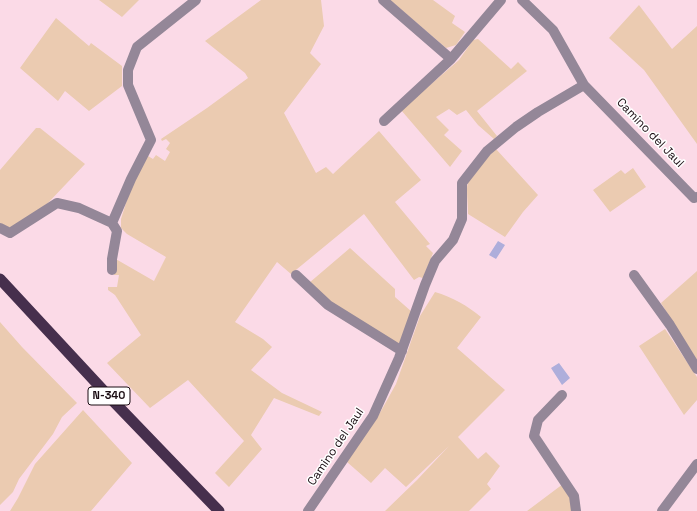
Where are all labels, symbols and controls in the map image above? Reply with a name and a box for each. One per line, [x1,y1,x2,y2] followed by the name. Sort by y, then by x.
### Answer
[613,95,687,171] street label: Camino del Jaul
[88,387,130,405] road number: N-340
[305,405,367,489] street label: Camino del Jaul

